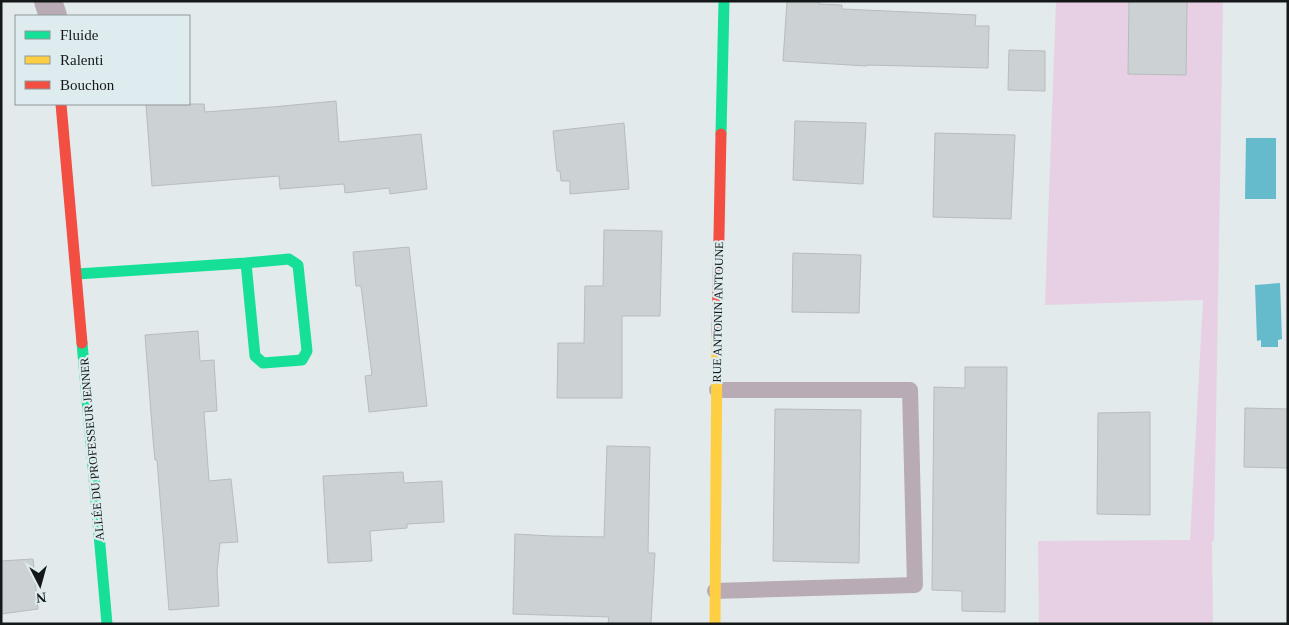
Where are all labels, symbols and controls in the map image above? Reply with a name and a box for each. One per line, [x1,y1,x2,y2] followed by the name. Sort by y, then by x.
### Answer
[15,15,190,105] legend
[60,27,99,43] text: Fluide
[60,52,103,68] text: Ralenti
[60,77,115,93] text: Bouchon
[710,241,726,383] street label: RUE ANTONIN ANTOUNE
[77,357,107,541] street label: ALLÉE DU PROFESSEUR JENNER
[15,560,65,610] north arrow
[35,589,47,605] text: N

